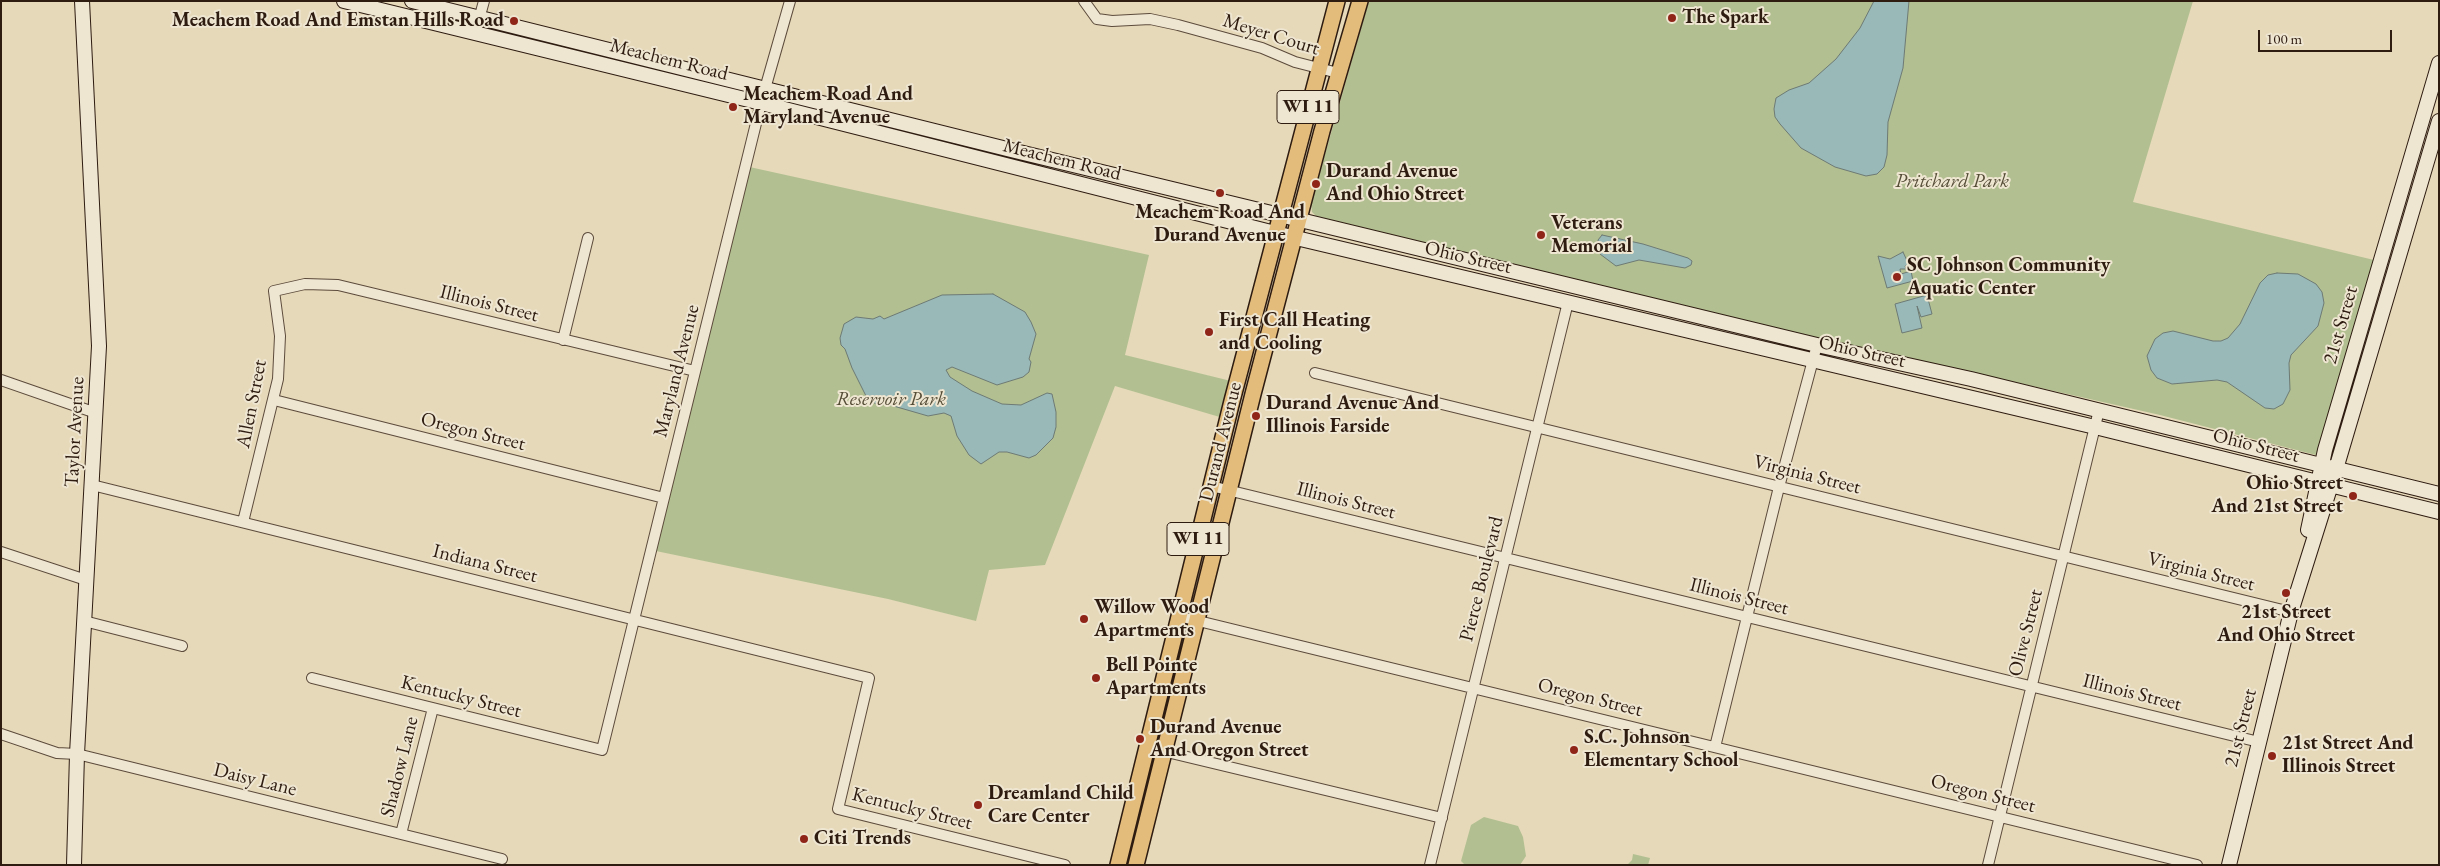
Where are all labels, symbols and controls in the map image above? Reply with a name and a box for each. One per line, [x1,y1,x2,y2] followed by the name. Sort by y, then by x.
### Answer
[1682,6,1769,30] place label: The Spark
[172,9,504,33] place label: Meachem Road And Emstan Hills Road
[1220,9,1322,61] street label: Meyer Court
[1666,12,1678,24] marker: The Spark
[508,15,520,27] marker: Meachem Road And Emstan Hills Road
[2260,20,2394,52] scale bar
[2266,29,2302,48] text: 100 m
[607,34,731,86] street label: Meachem Road
[743,83,913,130] place label: Meachem Road And Maryland Avenue
[1277,90,1339,124] road number: WI 11
[727,101,739,113] marker: Meachem Road And Maryland Avenue
[1000,134,1124,186] street label: Meachem Road
[1326,160,1464,207] place label: Durand Avenue And Ohio Street
[1895,170,2009,194] park label: Pritchard Park
[1310,178,1322,190] marker: Durand Avenue And Ohio Street
[1214,187,1226,199] marker: Meachem Road And Durand Avenue
[1135,201,1305,248] place label: Meachem Road And Durand Avenue
[1551,212,1632,259] place label: Veterans Memorial
[1535,229,1547,241] marker: Veterans Memorial
[1422,236,1514,280] street label: Ohio Street
[1907,254,2110,301] place label: SC Johnson Community Aquatic Center
[1891,271,1903,283] marker: SC Johnson Community Aquatic Center
[437,280,541,328] street label: Illinois Street
[2318,283,2364,367] street label: 21st Street
[649,302,705,440] street label: Maryland Avenue
[1219,309,1370,356] place label: First Call Heating and Cooling
[1203,326,1215,338] marker: First Call Heating and Cooling
[1816,330,1908,374] street label: Ohio Street
[232,358,272,450] street label: Allen Street
[60,376,90,488] street label: Taylor Avenue
[1195,380,1247,504] street label: Durand Avenue
[836,388,946,412] park label: Reservoir Park
[1266,392,1439,439] place label: Durand Avenue And Illinois Farside
[418,407,528,457] street label: Oregon Street
[1250,410,1262,422] marker: Durand Avenue And Illinois Farside
[2210,424,2302,468] street label: Ohio Street
[1751,450,1863,500] street label: Virginia Street
[2211,472,2343,519] place label: Ohio Street And 21st Street
[1294,477,1398,525] street label: Illinois Street
[2347,490,2359,502] marker: Ohio Street And 21st Street
[1455,514,1509,644] street label: Pierce Boulevard
[1167,522,1229,556] road number: WI 11
[430,539,540,589] street label: Indiana Street
[2145,547,2257,597] street label: Virginia Street
[1687,573,1791,621] street label: Illinois Street
[2004,587,2048,679] street label: Olive Street
[2280,587,2292,599] marker: 21st Street And Ohio Street
[1094,596,1210,643] place label: Willow Wood Apartments
[2217,601,2355,648] place label: 21st Street And Ohio Street
[1078,613,1090,625] marker: Willow Wood Apartments
[1106,654,1206,701] place label: Bell Pointe Apartments
[2080,669,2184,717] street label: Illinois Street
[398,670,524,724] street label: Kentucky Street
[1090,672,1102,684] marker: Bell Pointe Apartments
[1535,673,1645,723] street label: Oregon Street
[2220,686,2262,770] street label: 21st Street
[376,714,424,820] street label: Shadow Lane
[1150,716,1309,763] place label: Durand Avenue And Oregon Street
[1584,726,1738,773] place label: S.C. Johnson Elementary School
[2282,732,2414,779] place label: 21st Street And Illinois Street
[1134,733,1146,745] marker: Durand Avenue And Oregon Street
[1568,744,1580,756] marker: S.C. Johnson Elementary School
[2266,750,2278,762] marker: 21st Street And Illinois Street
[211,758,299,802] street label: Daisy Lane
[1928,769,2038,819] street label: Oregon Street
[849,782,975,836] street label: Kentucky Street
[988,782,1134,829] place label: Dreamland Child Care Center
[972,799,984,811] marker: Dreamland Child Care Center
[814,827,911,851] place label: Citi Trends
[798,833,810,845] marker: Citi Trends

